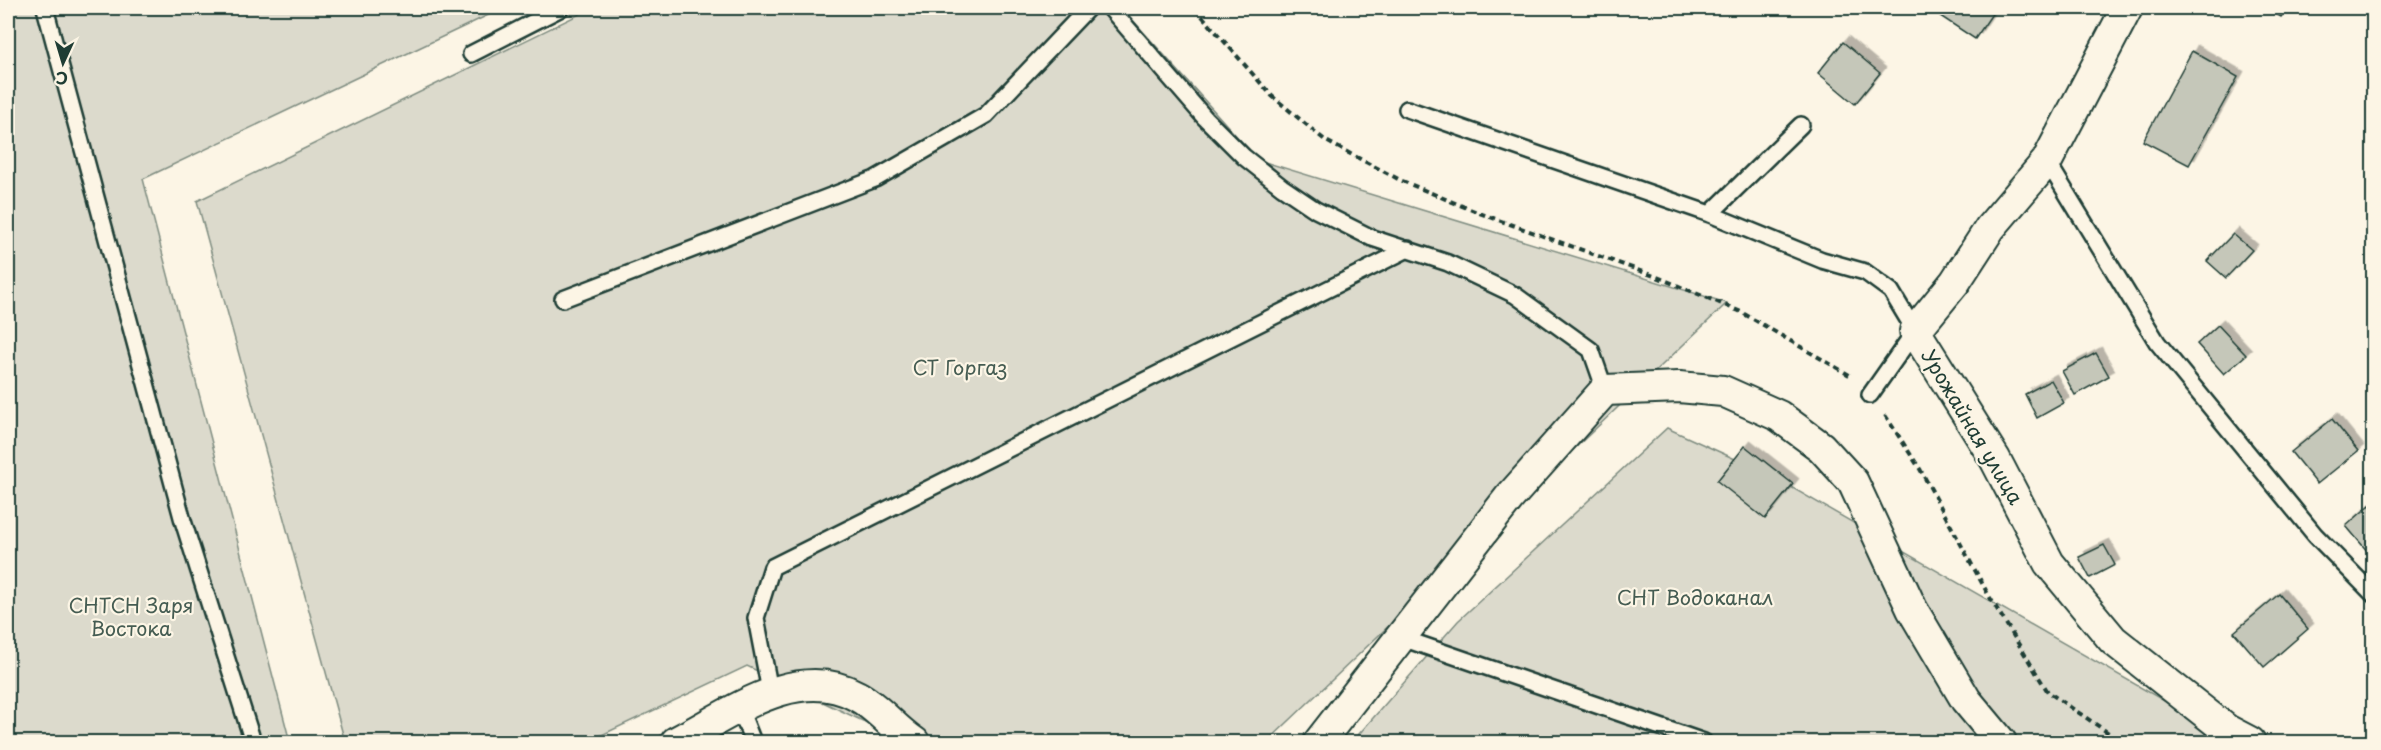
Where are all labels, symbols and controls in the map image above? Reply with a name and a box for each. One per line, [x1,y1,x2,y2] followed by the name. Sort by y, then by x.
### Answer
[33,33,93,93] north arrow
[55,67,69,91] text: С
[1914,343,2031,510] street label: Урожайная улица
[913,352,1007,382] park label: СТ Горгаз
[1617,582,1773,612] park label: СНТ Водоканал
[68,590,194,643] park label: СНТСН Заря Востока

